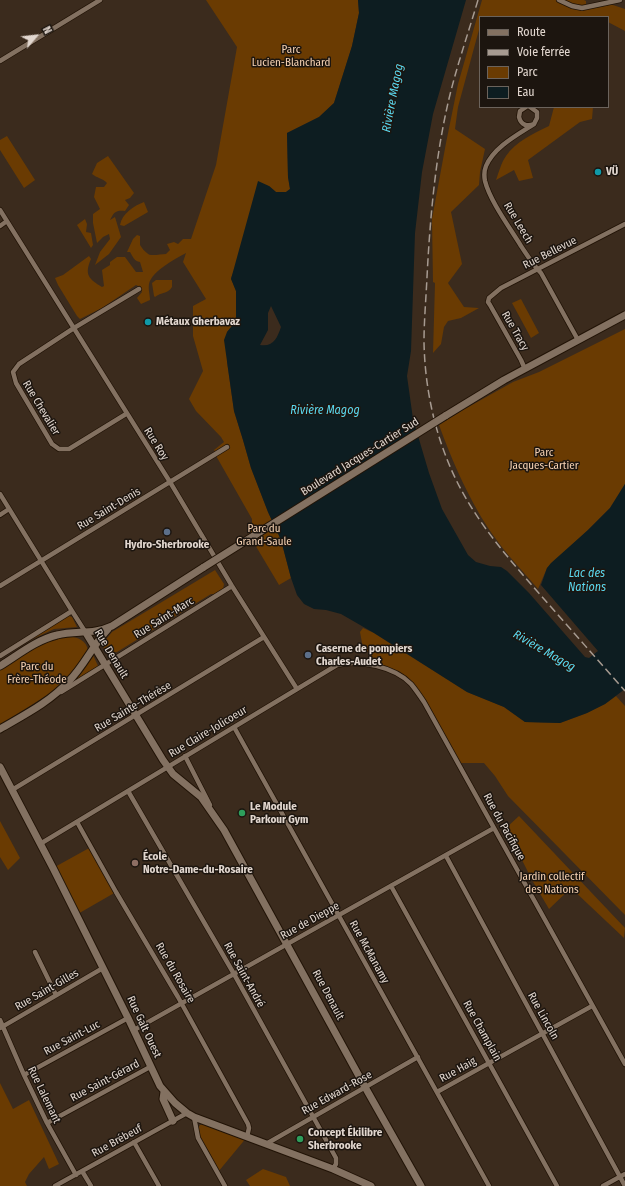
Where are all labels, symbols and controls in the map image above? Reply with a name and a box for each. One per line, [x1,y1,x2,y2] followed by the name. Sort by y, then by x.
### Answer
[16,16,56,56] north arrow
[479,16,609,108] legend
[40,24,54,36] text: N
[517,25,546,39] text: Route
[252,43,330,69] park label: Parc Lucien-Blanchard
[517,45,570,59] text: Voie ferrée
[379,63,407,133] water label: Rivière Magog
[517,65,538,79] text: Parc
[517,85,535,99] text: Eau
[606,165,618,179] place label: VÜ
[593,167,603,177] marker: VÜ
[501,200,535,246] street label: Rue Leech
[521,234,579,272] street label: Rue Bellevue
[499,309,531,353] street label: Rue Tracy
[156,315,240,329] place label: Métaux Gherbavaz
[143,317,153,327] marker: Métaux Gherbavaz
[20,378,62,438] street label: Rue Chevalier
[290,404,360,418] water label: Rivière Magog
[299,415,421,499] street label: Boulevard Jacques-Cartier Sud
[141,425,171,463] street label: Rue Roy
[510,446,578,472] park label: Parc Jacques-Cartier
[75,485,143,533] street label: Rue Saint-Denis
[236,522,292,548] park label: Parc du Grand-Saule
[162,527,172,537] marker: Hydro-Sherbrooke
[125,538,209,552] place label: Hydro-Sherbrooke
[568,567,606,595] water label: Lac des Nations
[132,594,196,642] street label: Rue Saint-Marc
[91,627,131,681] street label: Rue Denault
[510,627,578,675] water label: Rivière Magog
[316,642,412,668] place label: Caserne de pompiers Charles-Audet
[303,650,313,660] marker: Caserne de pompiers Charles-Audet
[7,660,67,686] park label: Parc du Frère-Théode
[92,679,174,735] street label: Rue Sainte-Thérèse
[166,703,250,761] street label: Rue Claire-Jolicoeur
[480,791,528,863] street label: Rue du Pacifique
[250,800,308,826] place label: Le Module Parkour Gym
[237,808,247,818] marker: Le Module Parkour Gym
[143,850,253,876] place label: École Notre-Dame-du-Rosaire
[130,858,140,868] marker: École Notre-Dame-du-Rosaire
[520,870,584,896] park label: Jardin collectif des Nations
[278,899,342,943] street label: Rue de Dieppe
[346,918,392,986] street label: Rue McManamy
[221,940,267,1010] street label: Rue Saint-André
[152,941,198,1005] street label: Rue du Rosaire
[13,966,81,1014] street label: Rue Saint-Gilles
[309,968,347,1022] street label: Rue Denault
[525,990,561,1042] street label: Rue Lincoln
[124,994,164,1060] street label: Rue Galt Ouest
[460,998,504,1064] street label: Rue Champlain
[42,1018,102,1058] street label: Rue Saint-Luc
[437,1055,479,1085] street label: Rue Haig
[68,1057,142,1105] street label: Rue Saint-Gérard
[25,1065,63,1125] street label: Rue Lalemant
[300,1068,374,1118] street label: Rue Edward-Rose
[90,1122,144,1160] street label: Rue Brébeuf
[308,1126,382,1152] place label: Concept Ékilibre Sherbrooke
[295,1134,305,1144] marker: Concept Ékilibre Sherbrooke

